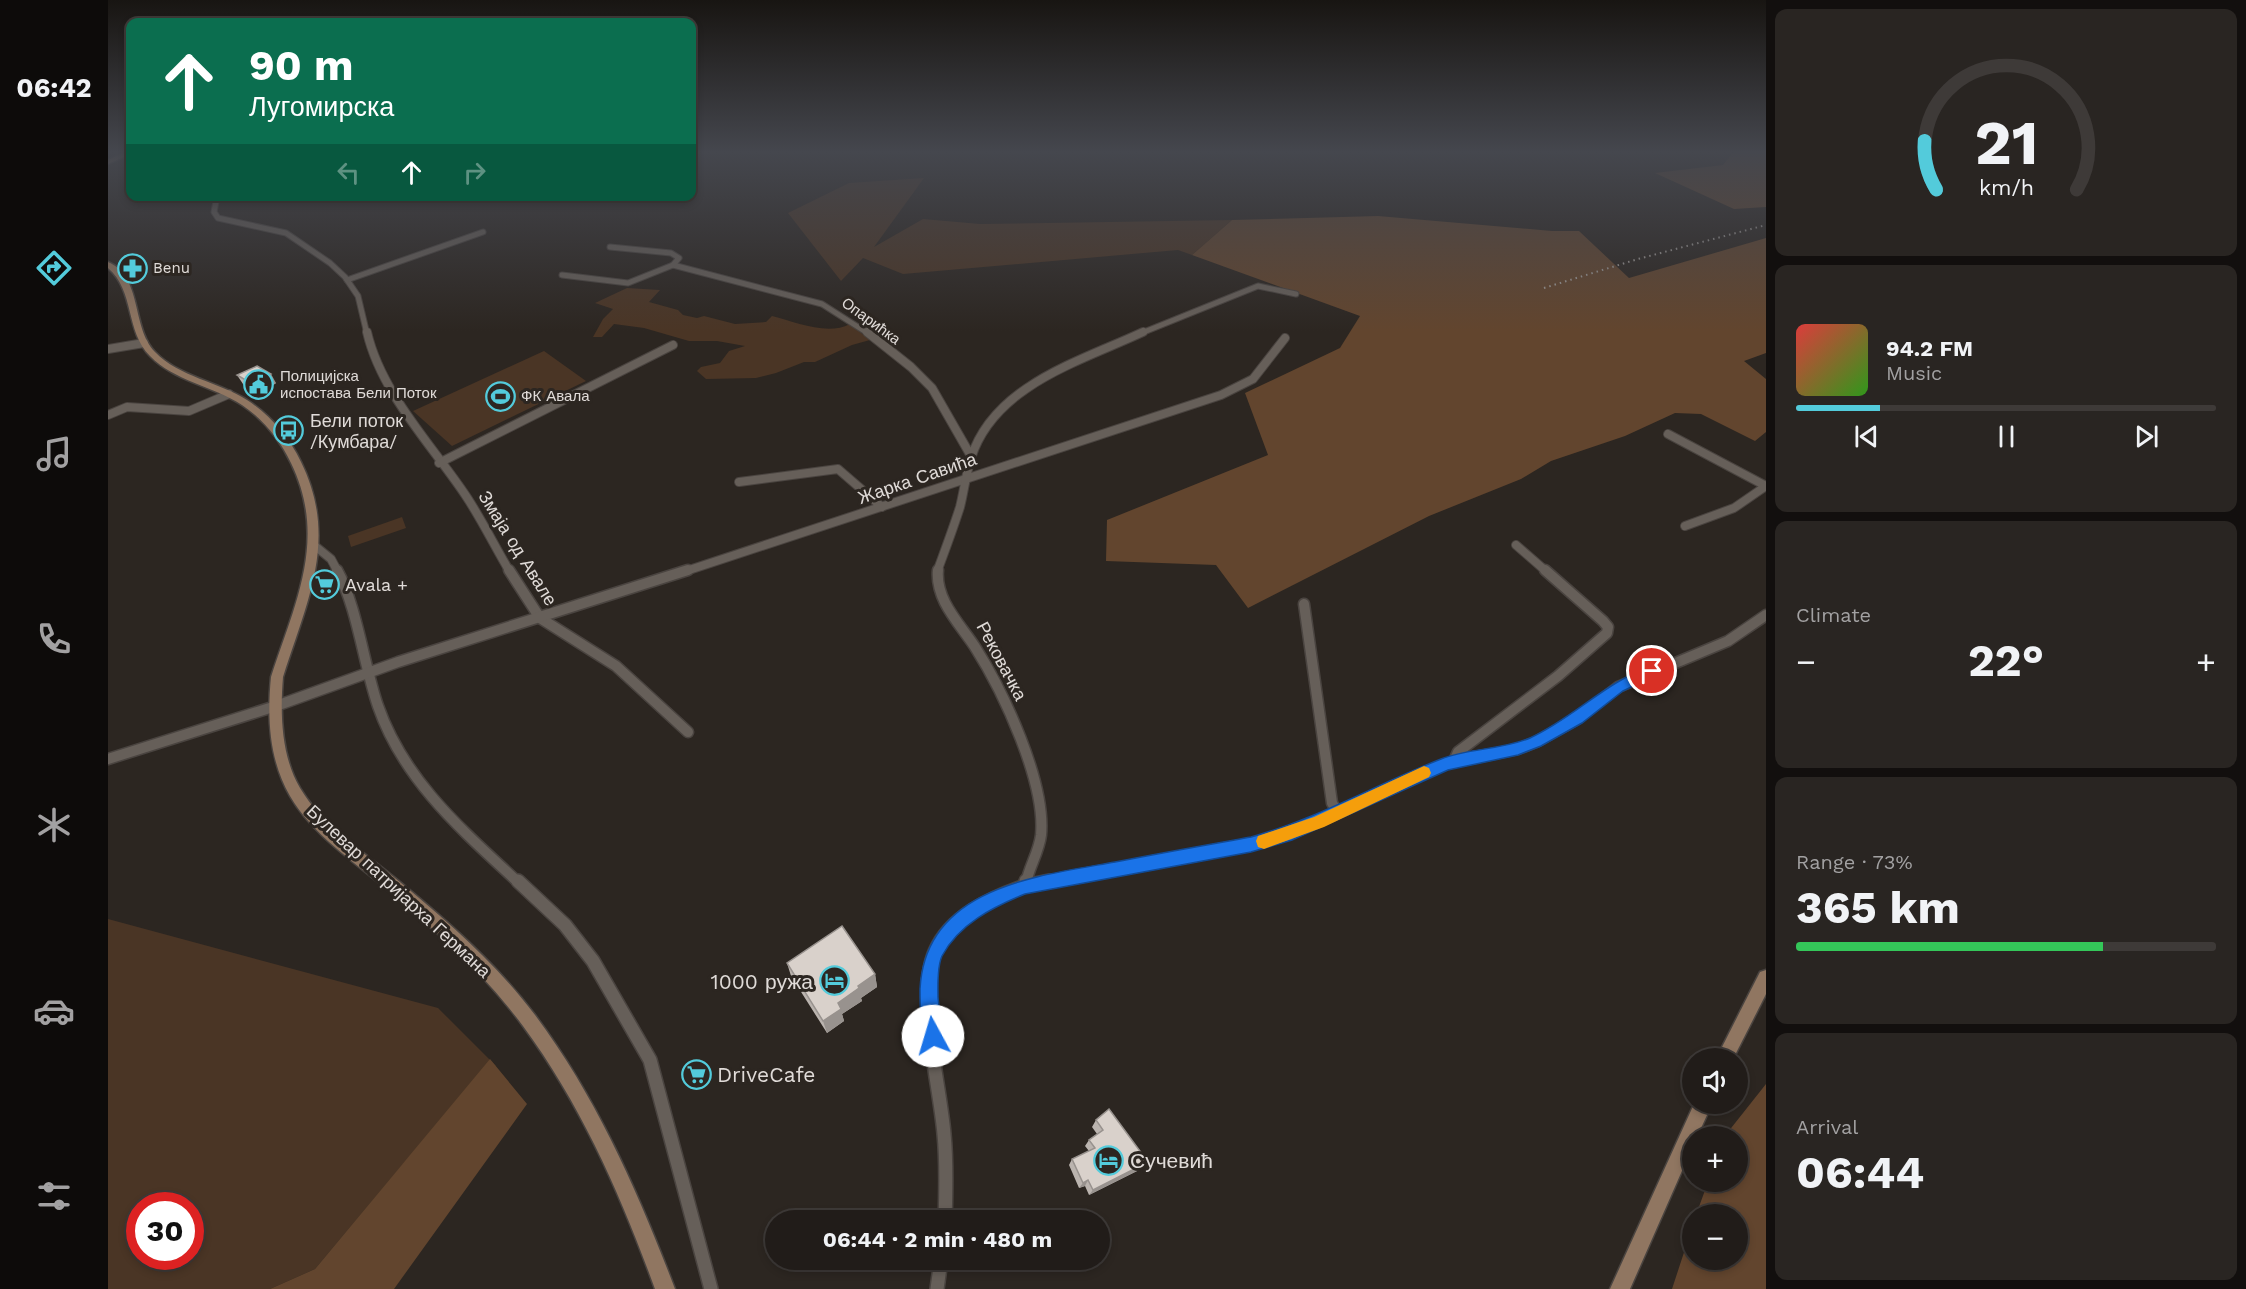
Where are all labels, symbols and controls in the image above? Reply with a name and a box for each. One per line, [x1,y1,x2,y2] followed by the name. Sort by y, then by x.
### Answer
[249,41,353,90] text: 90 m
[150,42,228,120] icon: ahead
[16,72,92,104] text: 06:42
[249,91,394,123] text: Лугомирска
[1974,106,2038,179] text: 21
[332,156,365,189] icon: left
[395,156,428,189] icon: ahead
[458,156,491,189] icon: right
[1978,175,2034,200] text: km/h
[33,247,75,289] icon: directions
[116,252,148,284] pharmacy icon: Benu
[153,259,190,277] place label: Benu
[838,294,904,349] street label: Опарићка
[1886,336,1973,361] text: 94.2 FM
[1886,361,1942,385] text: Music
[280,367,437,402] place label: Полицијска испостава Бели Поток
[243,369,275,401] public building icon: Полицијска испостава Бели Поток
[484,380,516,412] sports icon: ФК Авала
[521,387,590,405] place label: ФК Авала
[310,410,403,452] place label: Бели поток /Кумбара/
[273,414,305,446] bus stop icon: Бели поток /Кумбара/
[1850,420,1883,453] icon: previous
[1990,420,2023,453] icon: pause
[2130,420,2163,453] icon: next
[33,433,75,475] icon: music
[855,448,980,508] street label: Жарка Савића
[474,487,562,609] street label: Змаја од Авале
[308,568,340,600] supermarket icon: Avala +
[345,574,408,595] place label: Avala +
[1796,603,1871,627] text: Climate
[33,618,75,660] icon: phone
[973,618,1032,705] street label: Рековачка
[1968,634,2044,687] text: 22°
[1796,642,1816,681] text: −
[2196,642,2216,681] text: +
[1626,645,1677,696] pin
[1635,654,1668,687] icon: arrive
[303,800,496,982] street label: Булевар патријарха Германа
[33,804,75,846] icon: climate
[1796,850,1913,874] text: Range · 73%
[1796,881,1960,934] text: 365 km
[818,965,850,997] hotel icon: 1000 ружа
[711,969,813,994] place label: 1000 ружа
[33,990,75,1032] icon: car
[901,1004,965,1068] position arrow
[1682,1048,1748,1270] map controls
[1682,1048,1748,1114] button: sound
[680,1058,712,1090] supermarket icon: DriveCafe
[717,1062,816,1087] place label: DriveCafe
[1796,1115,1858,1139] text: Arrival
[1682,1126,1748,1192] button: +
[1093,1144,1125,1176] hotel icon: Сучевић
[1796,1146,1924,1199] text: 06:44
[1130,1148,1213,1173] place label: Сучевић
[33,1175,75,1217] icon: filters
[126,1192,204,1270] speed limit sign: 30
[1682,1204,1748,1270] button: −
[823,1227,1052,1252] text: 06:44 · 2 min · 480 m

